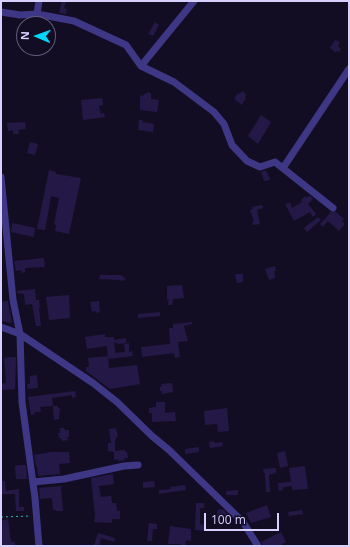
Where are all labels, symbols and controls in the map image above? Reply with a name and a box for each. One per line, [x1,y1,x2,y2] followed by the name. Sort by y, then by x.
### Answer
[16,16,56,56] north arrow
[17,31,32,40] text: N
[206,505,281,531] scale bar
[211,511,246,528] text: 100 m

